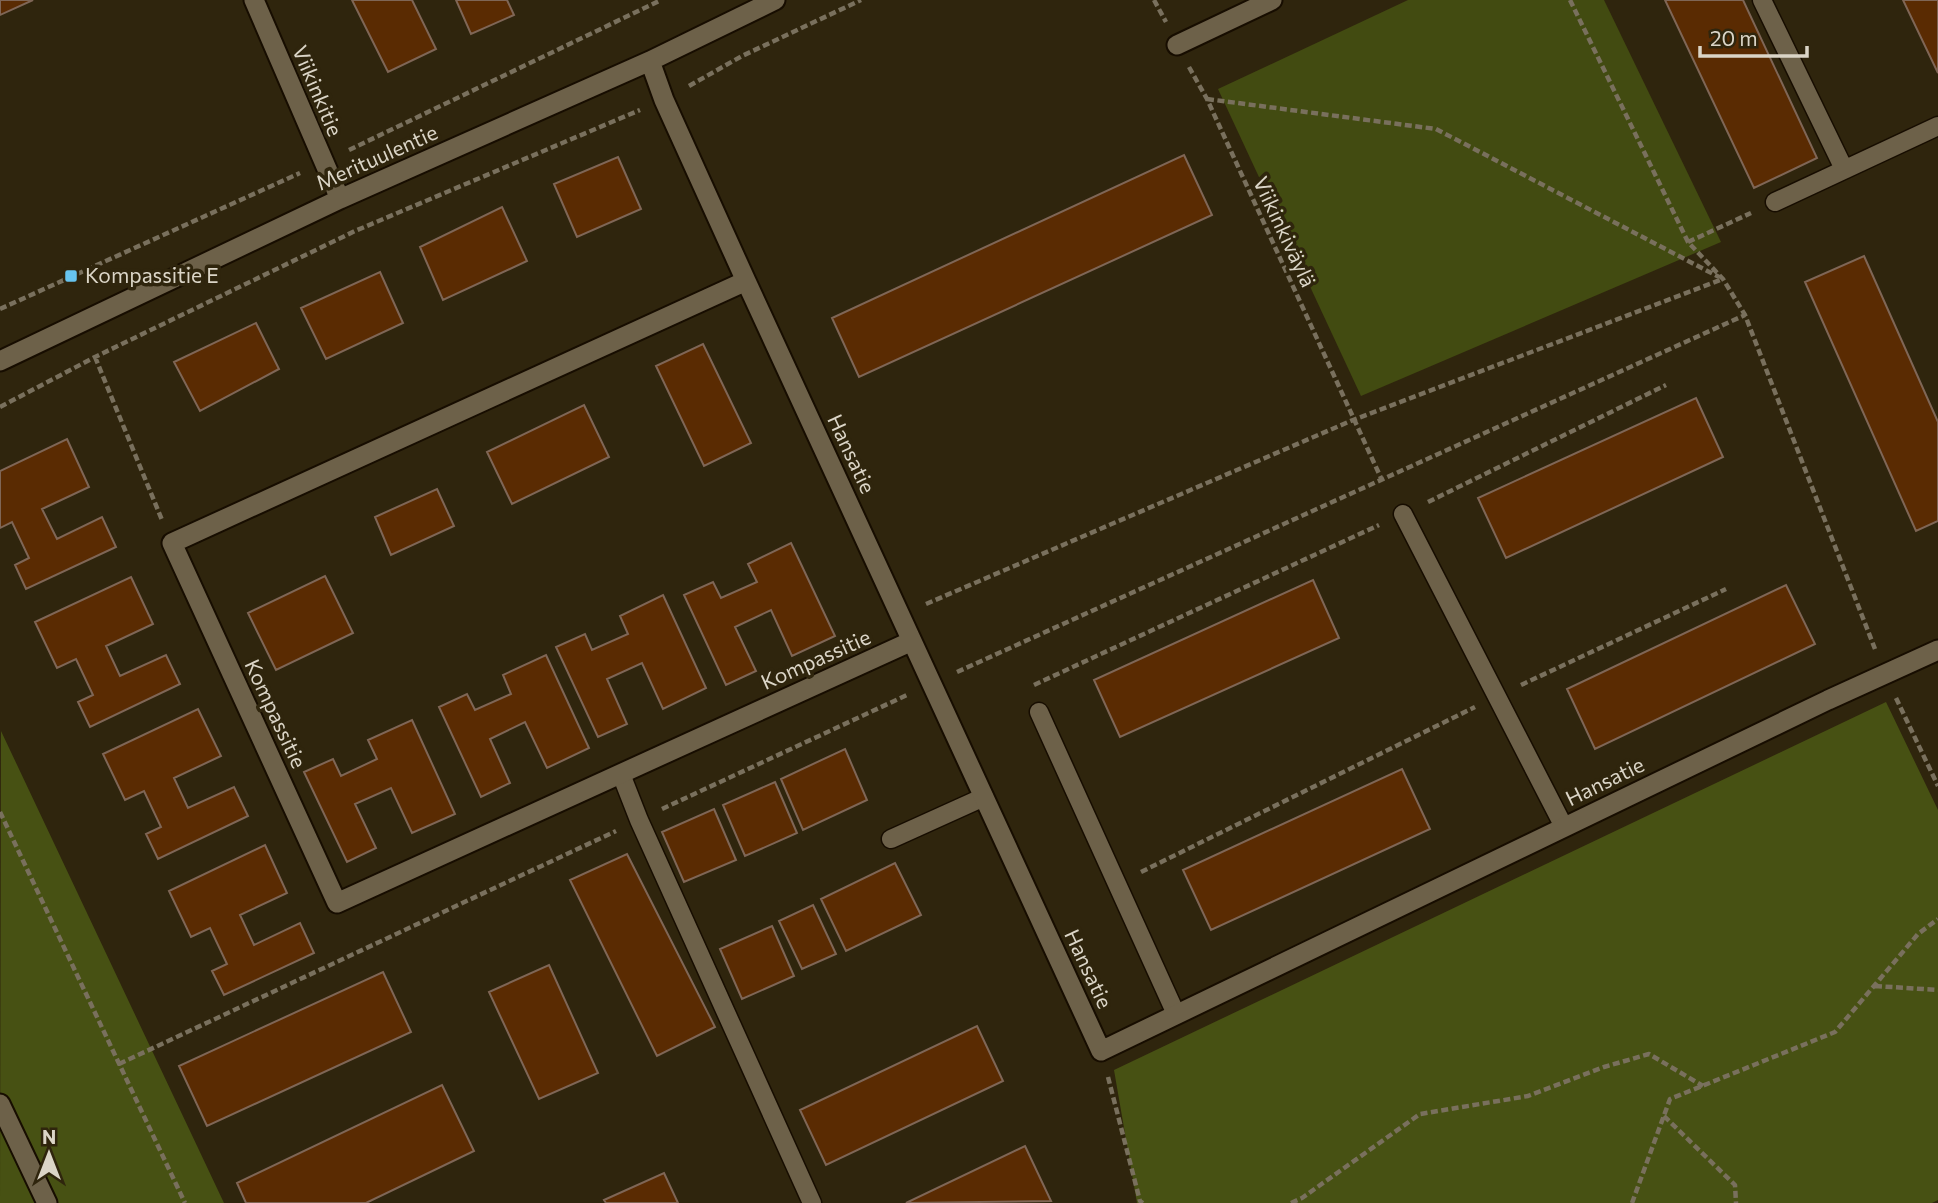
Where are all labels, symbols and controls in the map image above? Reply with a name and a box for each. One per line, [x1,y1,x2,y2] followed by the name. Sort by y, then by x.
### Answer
[1700,14,1807,58] scale bar
[1710,25,1758,50] text: 20 m
[288,41,349,139] street label: Viikinkitie
[312,119,441,195] street label: Merituulentie
[1249,172,1322,291] street label: Viikinkiväylä
[85,262,219,287] place label: Kompassitie E
[63,268,79,284] marker: Kompassitie E
[823,410,882,497] street label: Hansatie
[757,623,874,694] street label: Kompassitie
[240,655,312,772] street label: Kompassitie
[1561,751,1648,810] street label: Hansatie
[1060,925,1119,1012] street label: Hansatie
[14,1119,84,1189] north arrow
[42,1125,56,1148] text: N

